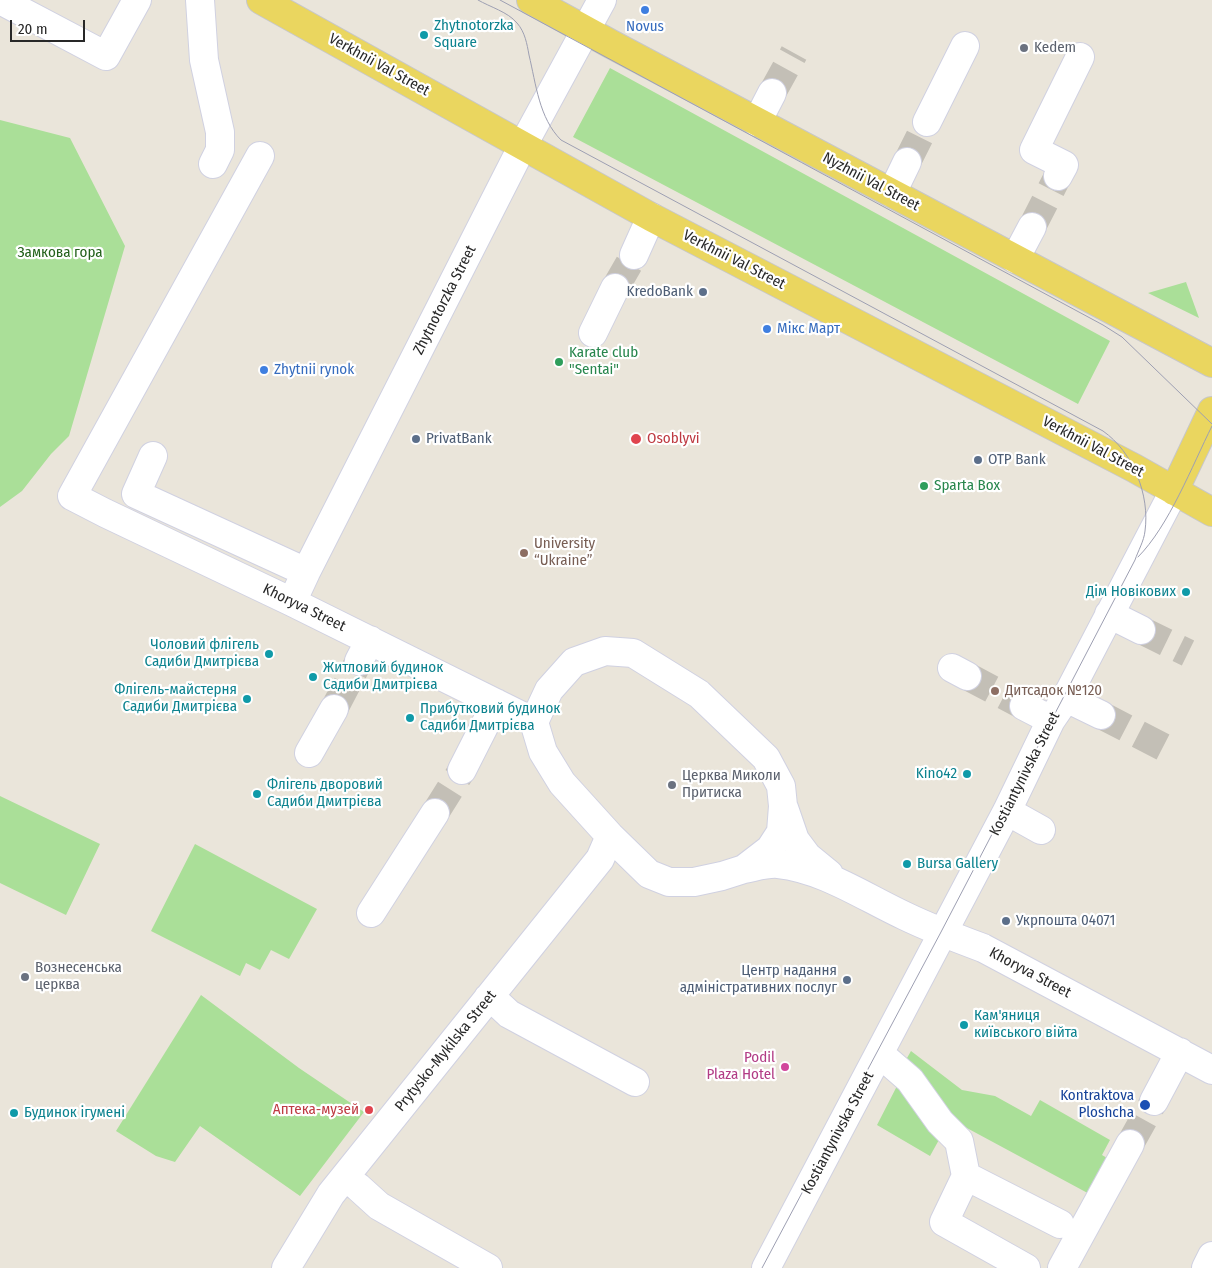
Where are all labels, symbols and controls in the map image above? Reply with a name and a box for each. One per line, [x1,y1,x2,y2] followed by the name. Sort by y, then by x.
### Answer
[639,4,651,16] marker: Novus
[12,10,88,42] scale bar
[434,17,514,52] place label: Zhytnotorzka Square
[626,18,664,36] place label: Novus
[18,20,48,38] text: 20 m
[418,29,430,41] marker: Zhytnotorzka Square
[325,30,433,100] street label: Verkhnii Val Street
[1034,39,1076,57] place label: Kedem
[1018,42,1030,54] marker: Kedem
[819,149,923,215] street label: Nyzhnii Val Street
[680,226,788,294] street label: Verkhnii Val Street
[410,242,480,358] street label: Zhytnotorzka Street
[17,244,103,262] park label: Замкова гора
[626,283,693,301] place label: KredoBank
[697,286,709,298] marker: KredoBank
[777,320,840,338] place label: Мікс Март
[761,323,773,335] marker: Мікс Март
[569,344,638,379] place label: Karate club "Sentai"
[553,356,565,368] marker: Karate club "Sentai"
[274,361,354,379] place label: Zhytnii rynok
[258,364,270,376] marker: Zhytnii rynok
[1039,413,1147,481] street label: Verkhnii Val Street
[426,430,492,448] place label: PrivatBank
[647,430,700,448] place label: Osoblyvi
[629,432,643,446] marker: Osoblyvi
[410,433,422,445] marker: PrivatBank
[988,451,1046,469] place label: OTP Bank
[972,454,984,466] marker: OTP Bank
[934,477,1000,495] place label: Sparta Box
[918,480,930,492] marker: Sparta Box
[534,535,595,570] place label: University “Ukraine”
[518,547,530,559] marker: University “Ukraine”
[260,580,348,636] street label: Khoryva Street
[1086,583,1176,601] place label: Дім Новікових
[1180,586,1192,598] marker: Дім Новікових
[144,636,259,671] place label: Чоловий флігель Садиби Дмитрієва
[263,648,275,660] marker: Чоловий флігель Садиби Дмитрієва
[323,659,443,694] place label: Житловий будинок Садиби Дмитрієва
[307,671,319,683] marker: Житловий будинок Садиби Дмитрієва
[114,681,237,716] place label: Флігель-майстерня Садиби Дмитрієва
[1005,682,1102,700] place label: Дитсадок №120
[989,685,1001,697] marker: Дитсадок №120
[241,693,253,705] marker: Флігель-майстерня Садиби Дмитрієва
[420,700,560,735] place label: Прибутковий будинок Садиби Дмитрієва
[986,709,1064,839] street label: Kostiantynivska Street
[404,712,416,724] marker: Прибутковий будинок Садиби Дмитрієва
[916,765,957,783] place label: Kino42
[682,767,781,802] place label: Церква Миколи Притиска
[961,768,973,780] marker: Kino42
[267,776,383,811] place label: Флігель дворовий Садиби Дмитрієва
[666,779,678,791] marker: Церква Миколи Притиска
[251,788,263,800] marker: Флігель дворовий Садиби Дмитрієва
[917,855,998,873] place label: Bursa Gallery
[901,858,913,870] marker: Bursa Gallery
[1016,912,1115,930] place label: Укрпошта 04071
[1000,915,1012,927] marker: Укрпошта 04071
[986,944,1074,1002] street label: Khoryva Street
[35,959,122,994] place label: Вознесенська церква
[680,962,837,997] place label: Центр надання адміністративних послуг
[19,971,31,983] marker: Вознесенська церква
[841,974,853,986] marker: Центр надання адміністративних послуг
[392,987,500,1115] street label: Prytysko-Mykilska Street
[974,1007,1078,1042] place label: Кам'яниця київського війта
[958,1019,970,1031] marker: Кам'яниця київського війта
[706,1049,775,1084] place label: Podil Plaza Hotel
[779,1061,791,1073] marker: Podil Plaza Hotel
[798,1068,878,1198] street label: Kostiantynivska Street
[1060,1087,1134,1122] place label: Kontraktova Ploshcha
[1138,1098,1152,1112] marker: Kontraktova Ploshcha
[273,1101,359,1119] place label: Аптека-музей
[24,1104,125,1122] place label: Будинок ігумені
[363,1104,375,1116] marker: Аптека-музей
[8,1107,20,1119] marker: Будинок ігумені

